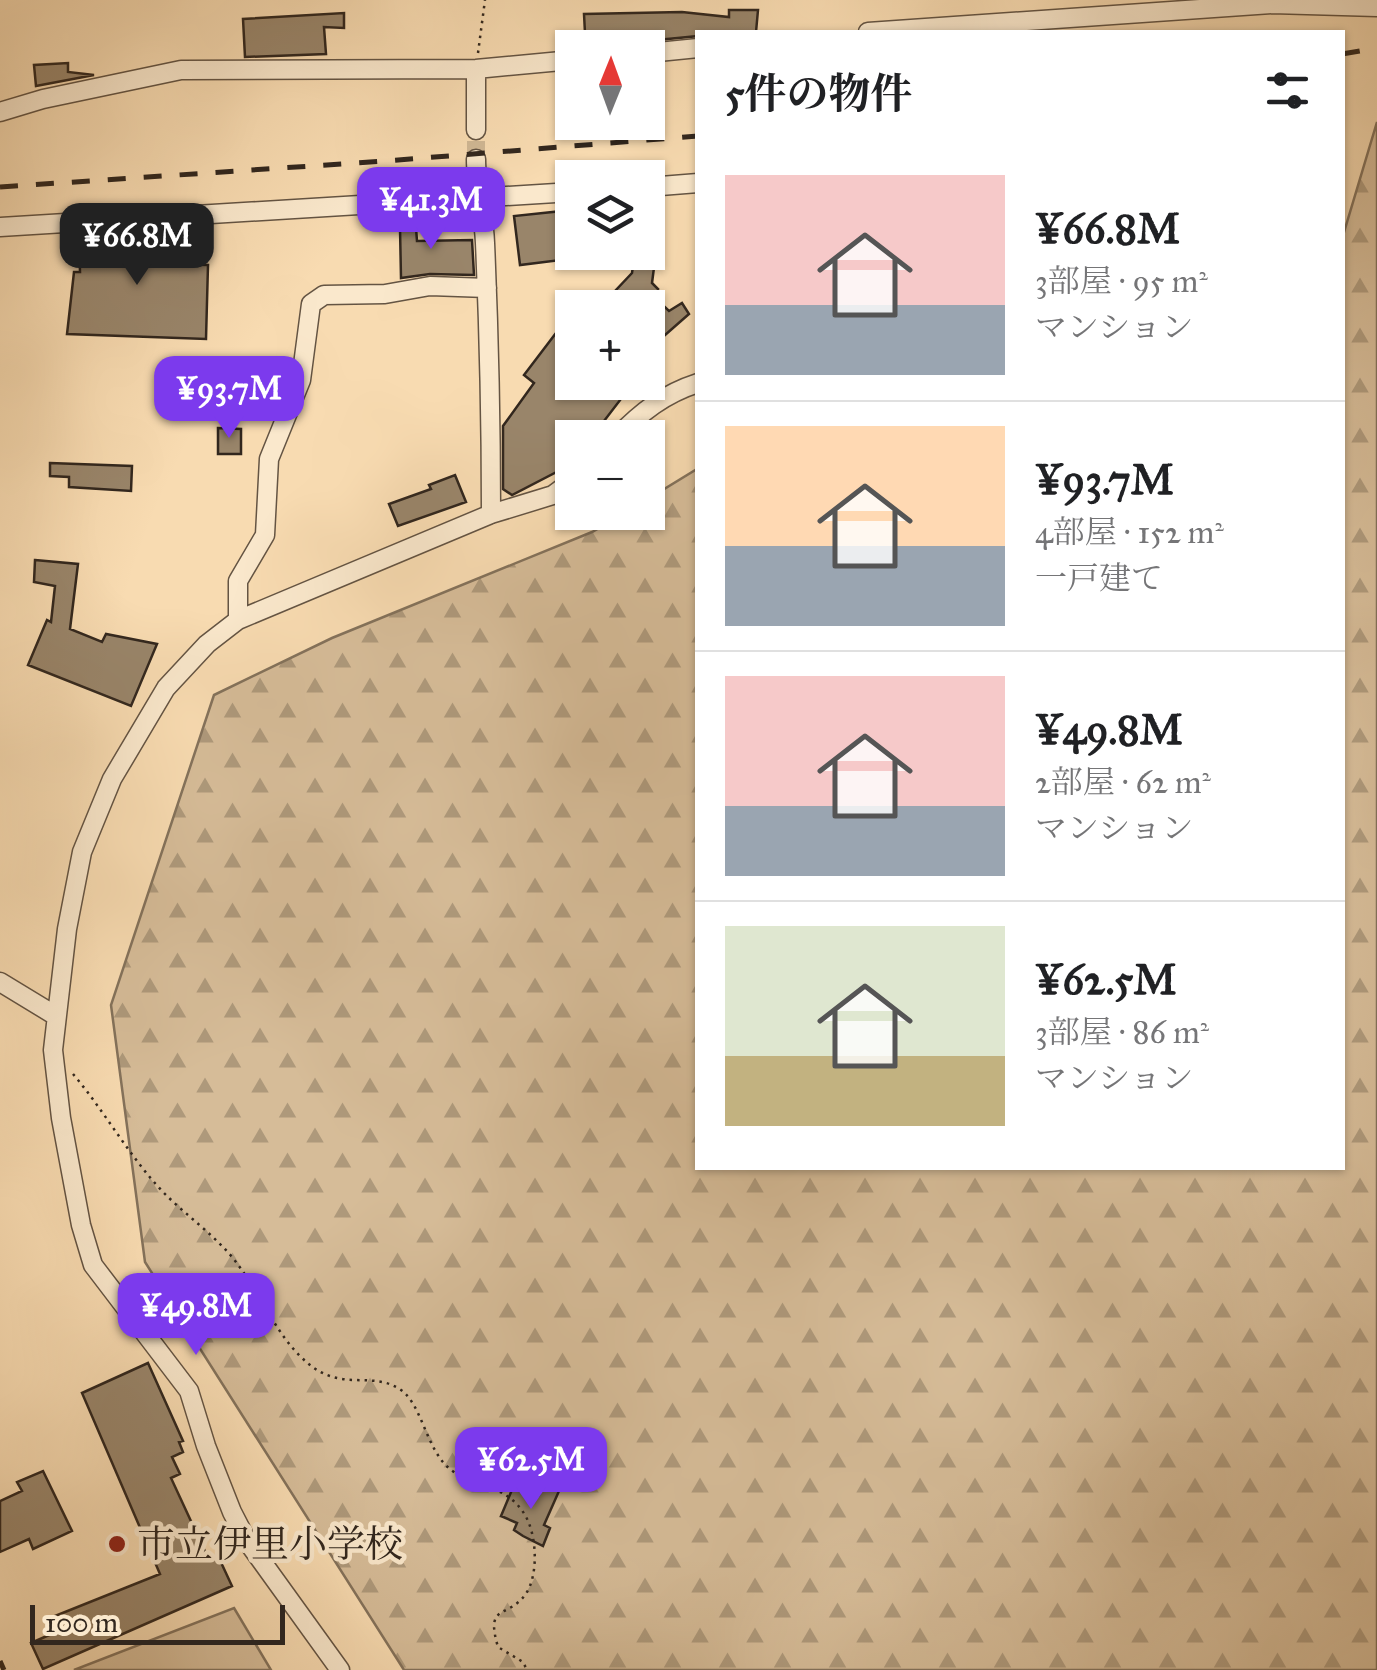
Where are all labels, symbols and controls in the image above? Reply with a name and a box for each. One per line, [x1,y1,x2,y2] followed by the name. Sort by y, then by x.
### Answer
[555,30,665,140] north arrow
[555,30,665,530] map controls
[1260,63,1315,118] icon: filters
[725,68,913,120] text: 5件の物件
[555,160,665,270] button: layers
[350,167,512,252] pin: ¥41.3M
[379,180,483,219] text: ¥41.3M
[56,203,218,288] pin: ¥66.8M
[1035,203,1180,255] text: ¥66.8M
[805,215,925,335] icon: home
[82,216,192,255] text: ¥66.8M
[1035,262,1208,301] text: 3部屋 · 95 m²
[555,290,665,400] button: +
[1035,308,1194,347] text: マンション
[148,356,310,441] pin: ¥93.7M
[176,369,282,408] text: ¥93.7M
[555,420,665,530] button: −
[1035,454,1174,506] text: ¥93.7M
[805,466,925,586] icon: home
[1035,513,1224,552] text: 4部屋 · 152 m²
[1035,559,1163,598] text: 一戸建て
[1035,704,1183,756] text: ¥49.8M
[805,716,925,836] icon: home
[1035,763,1211,802] text: 2部屋 · 62 m²
[1035,809,1194,848] text: マンション
[1035,954,1177,1006] text: ¥62.5M
[805,966,925,1086] icon: home
[1035,1013,1209,1052] text: 3部屋 · 86 m²
[1035,1059,1194,1098] text: マンション
[115,1273,277,1358] pin: ¥49.8M
[140,1286,252,1325] text: ¥49.8M
[450,1427,612,1512] pin: ¥62.5M
[477,1440,585,1479] text: ¥62.5M
[137,1521,403,1567] place label: 市立伊里小学校
[106,1533,128,1555] marker: 市立伊里小学校
[30,1600,285,1644] scale bar
[45,1605,118,1640] text: 100 m

